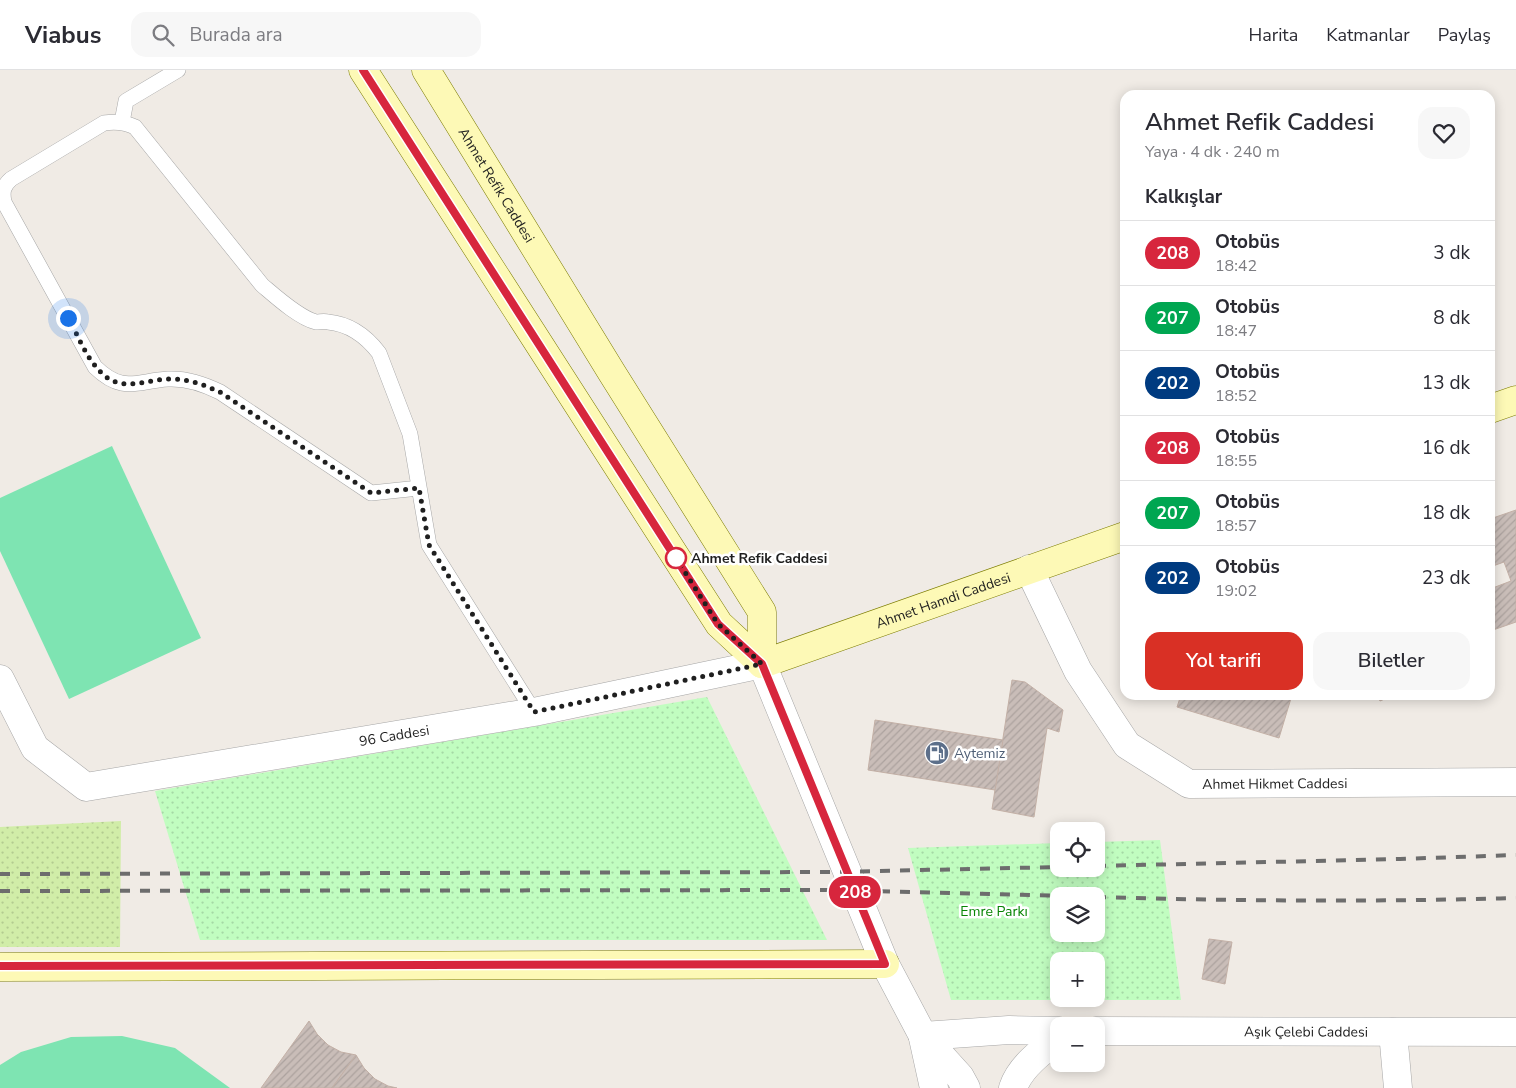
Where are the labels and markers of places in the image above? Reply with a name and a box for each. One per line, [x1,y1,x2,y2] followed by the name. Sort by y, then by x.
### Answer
[665,547,687,569] marker: Ahmet Refik Caddesi
[691,549,827,568] place label: Ahmet Refik Caddesi
[924,740,950,766] fuel station icon: Aytemiz
[954,744,1006,763] place label: Aytemiz

